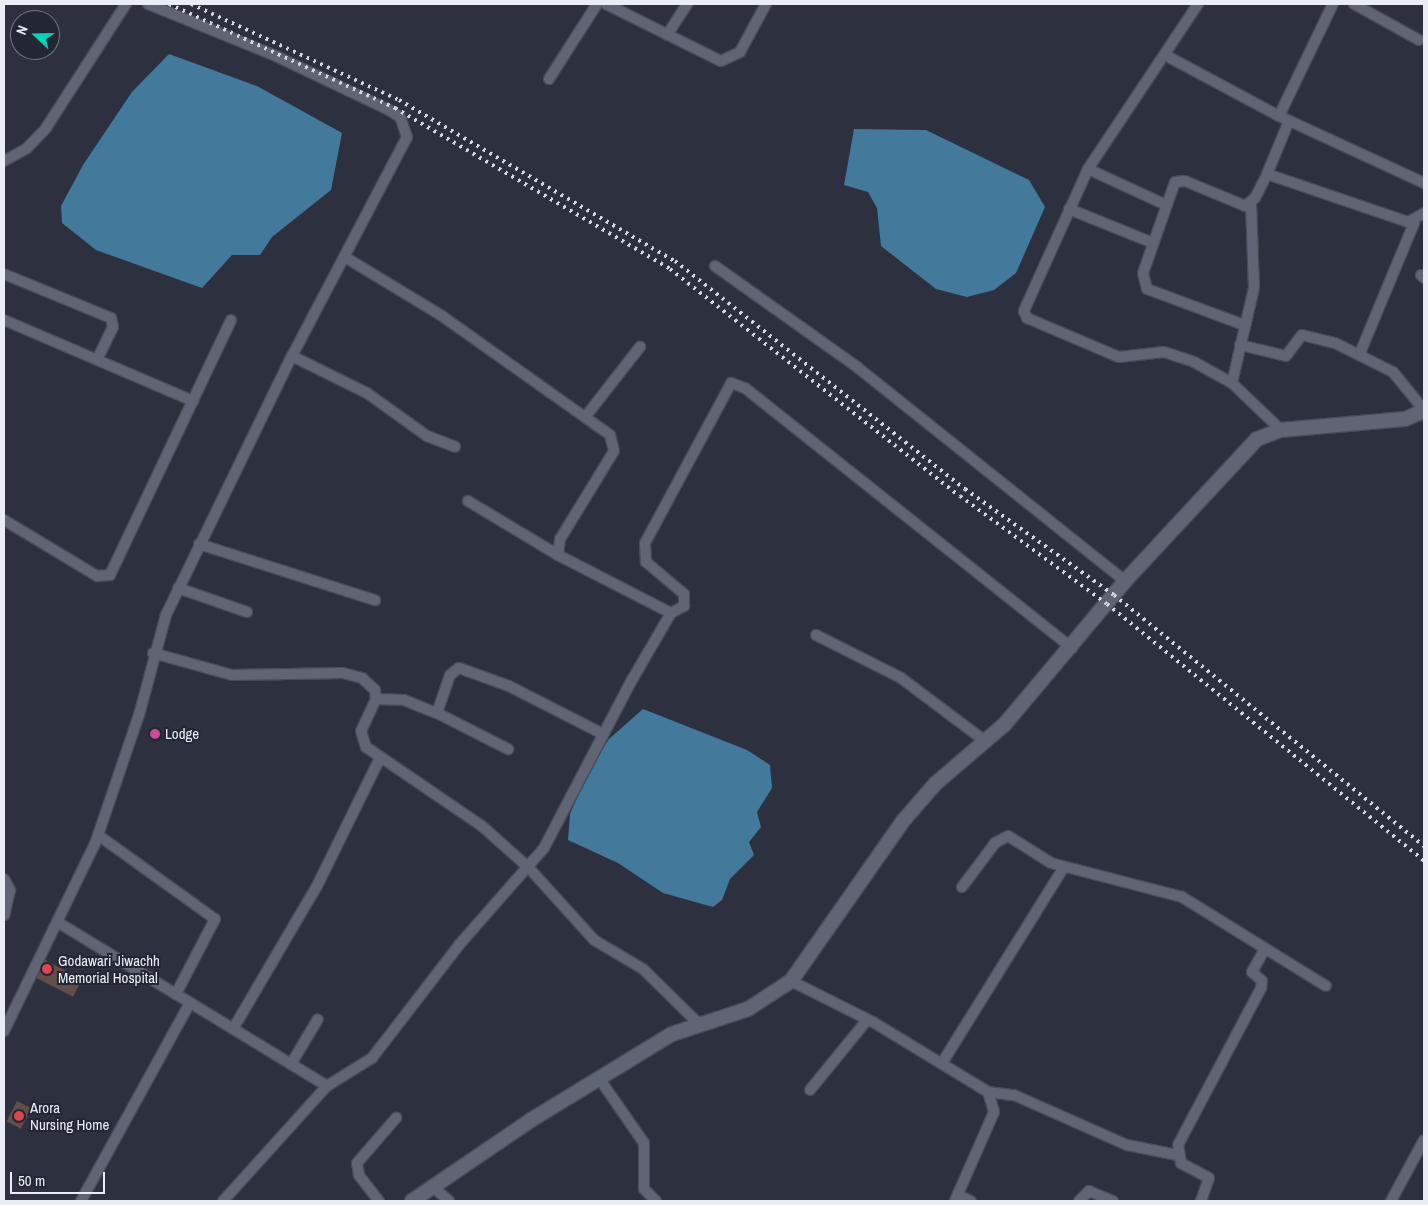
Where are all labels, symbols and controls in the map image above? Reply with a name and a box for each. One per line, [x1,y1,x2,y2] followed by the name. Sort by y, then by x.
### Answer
[10,10,60,60] north arrow
[12,23,32,37] text: N
[165,725,199,743] place label: Lodge
[149,728,161,740] marker: Lodge
[58,951,160,986] place label: Godawari Jiwachh Memorial Hospital
[40,962,54,976] marker: Godawari Jiwachh Memorial Hospital
[30,1098,109,1133] place label: Arora Nursing Home
[12,1109,26,1123] marker: Arora Nursing Home
[12,1162,108,1194] scale bar
[18,1170,45,1191] text: 50 m

